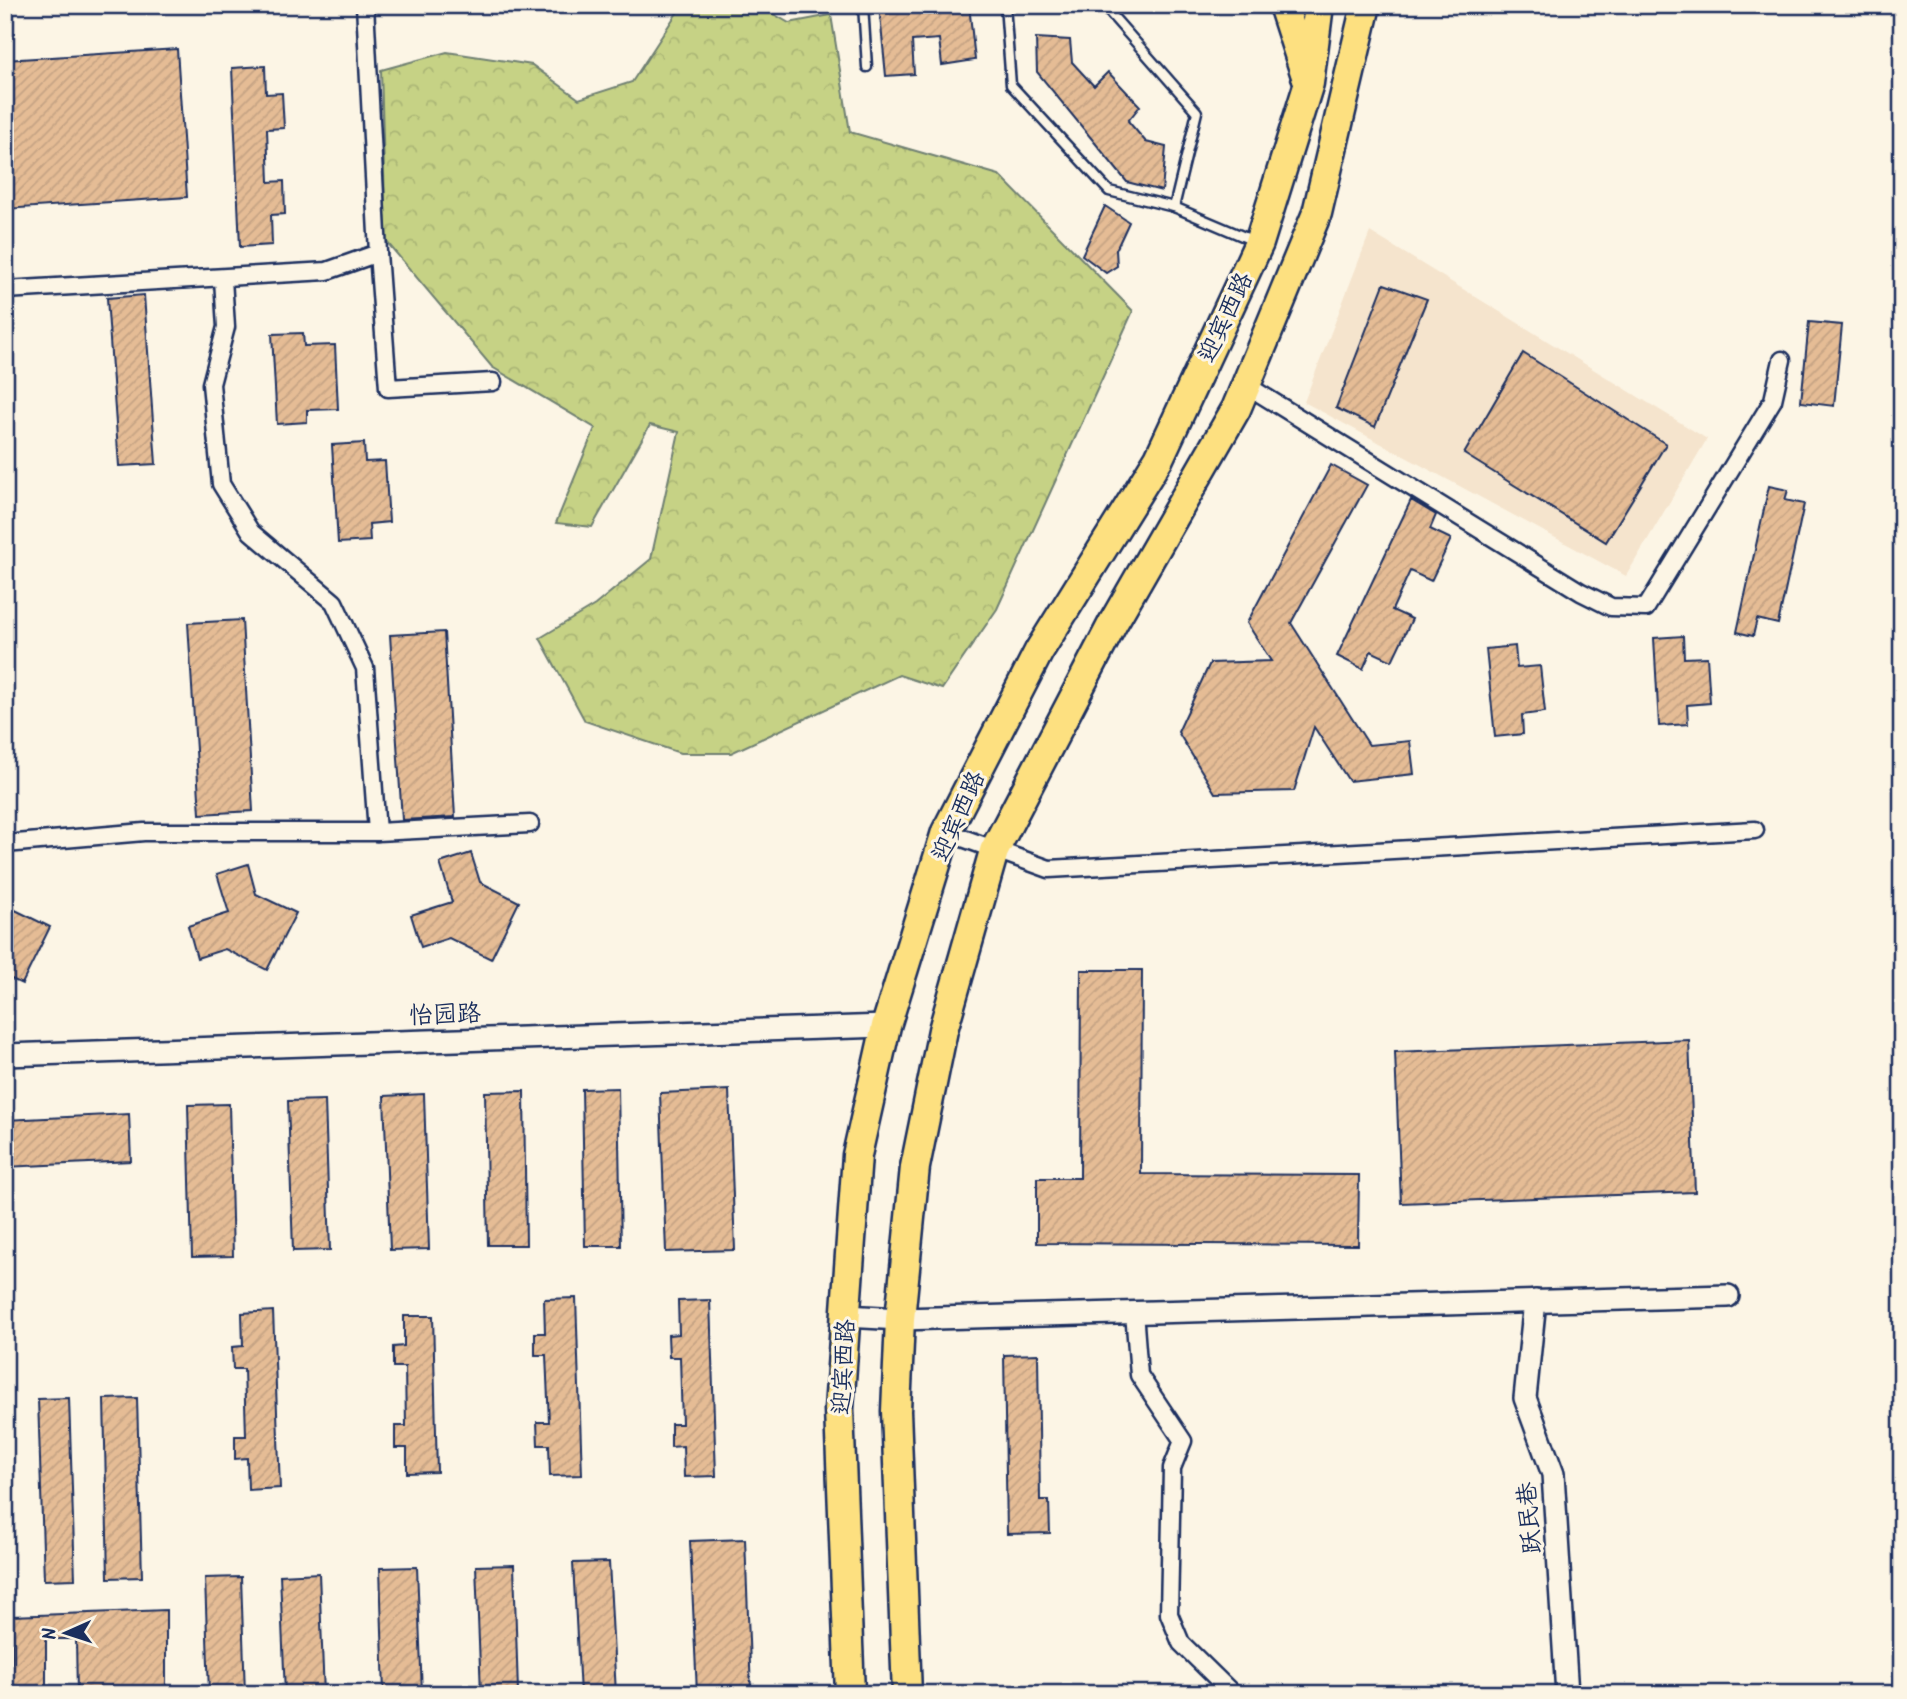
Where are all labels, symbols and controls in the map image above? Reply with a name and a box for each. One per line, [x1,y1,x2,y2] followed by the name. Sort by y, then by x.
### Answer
[1188,266,1264,369] street label: 迎宾西路
[922,765,997,868] street label: 迎宾西路
[408,995,482,1036] street label: 怡园路
[823,1318,866,1416] street label: 迎宾西路
[1508,1480,1553,1555] street label: 跃民巷
[32,1598,102,1668] north arrow
[36,1627,66,1641] text: N

